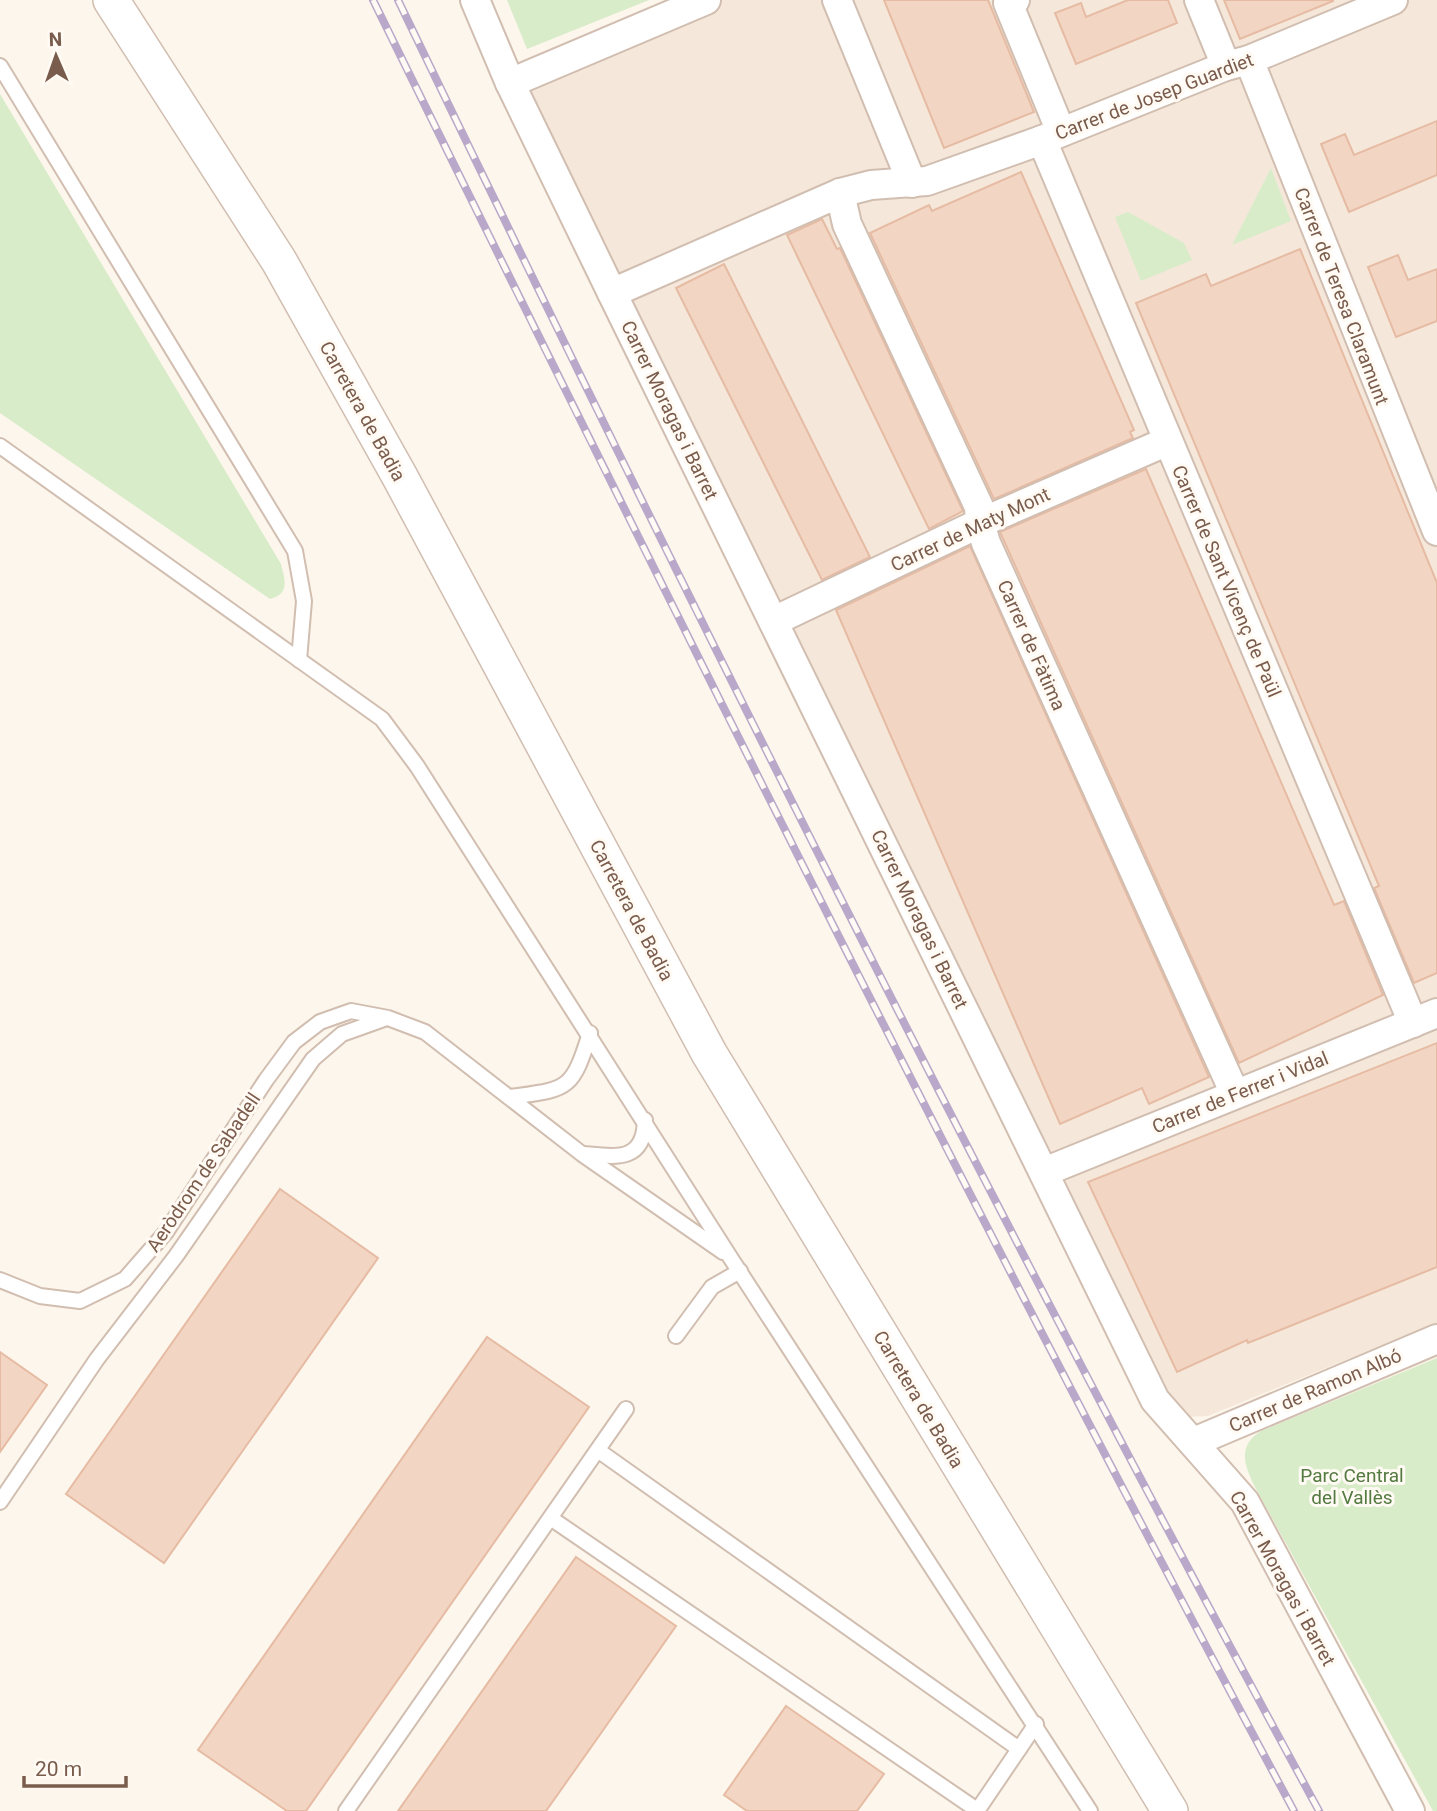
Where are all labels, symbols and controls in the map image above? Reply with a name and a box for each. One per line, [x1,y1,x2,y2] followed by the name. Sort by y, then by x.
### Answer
[21,21,91,91] north arrow
[48,28,63,51] text: N
[1052,48,1256,145] street label: Carrer de Josep Guardiet
[1289,184,1394,408] street label: Carrer de Teresa Claramunt
[616,317,723,504] street label: Carrer Moragas i Barret
[315,337,410,485] street label: Carretera de Badia
[1167,462,1286,701] street label: Carrer de Sant Vicenç de Paül
[887,482,1054,576] street label: Carrer de Maty Mont
[992,576,1071,714] street label: Carrer de Fàtima
[866,826,973,1013] street label: Carrer Moragas i Barret
[585,836,678,985] street label: Carretera de Badia
[1149,1047,1332,1138] street label: Carrer de Ferrer i Vidal
[142,1088,265,1256] street label: Aeròdrom de Sabadell
[868,1326,969,1472] street label: Carretera de Badia
[1225,1344,1405,1437] street label: Carrer de Ramon Albó
[1300,1464,1404,1509] park label: Parc Central del Vallès
[1225,1487,1340,1670] street label: Carrer Moragas i Barret
[24,1744,126,1788] scale bar
[35,1757,82,1781] text: 20 m

